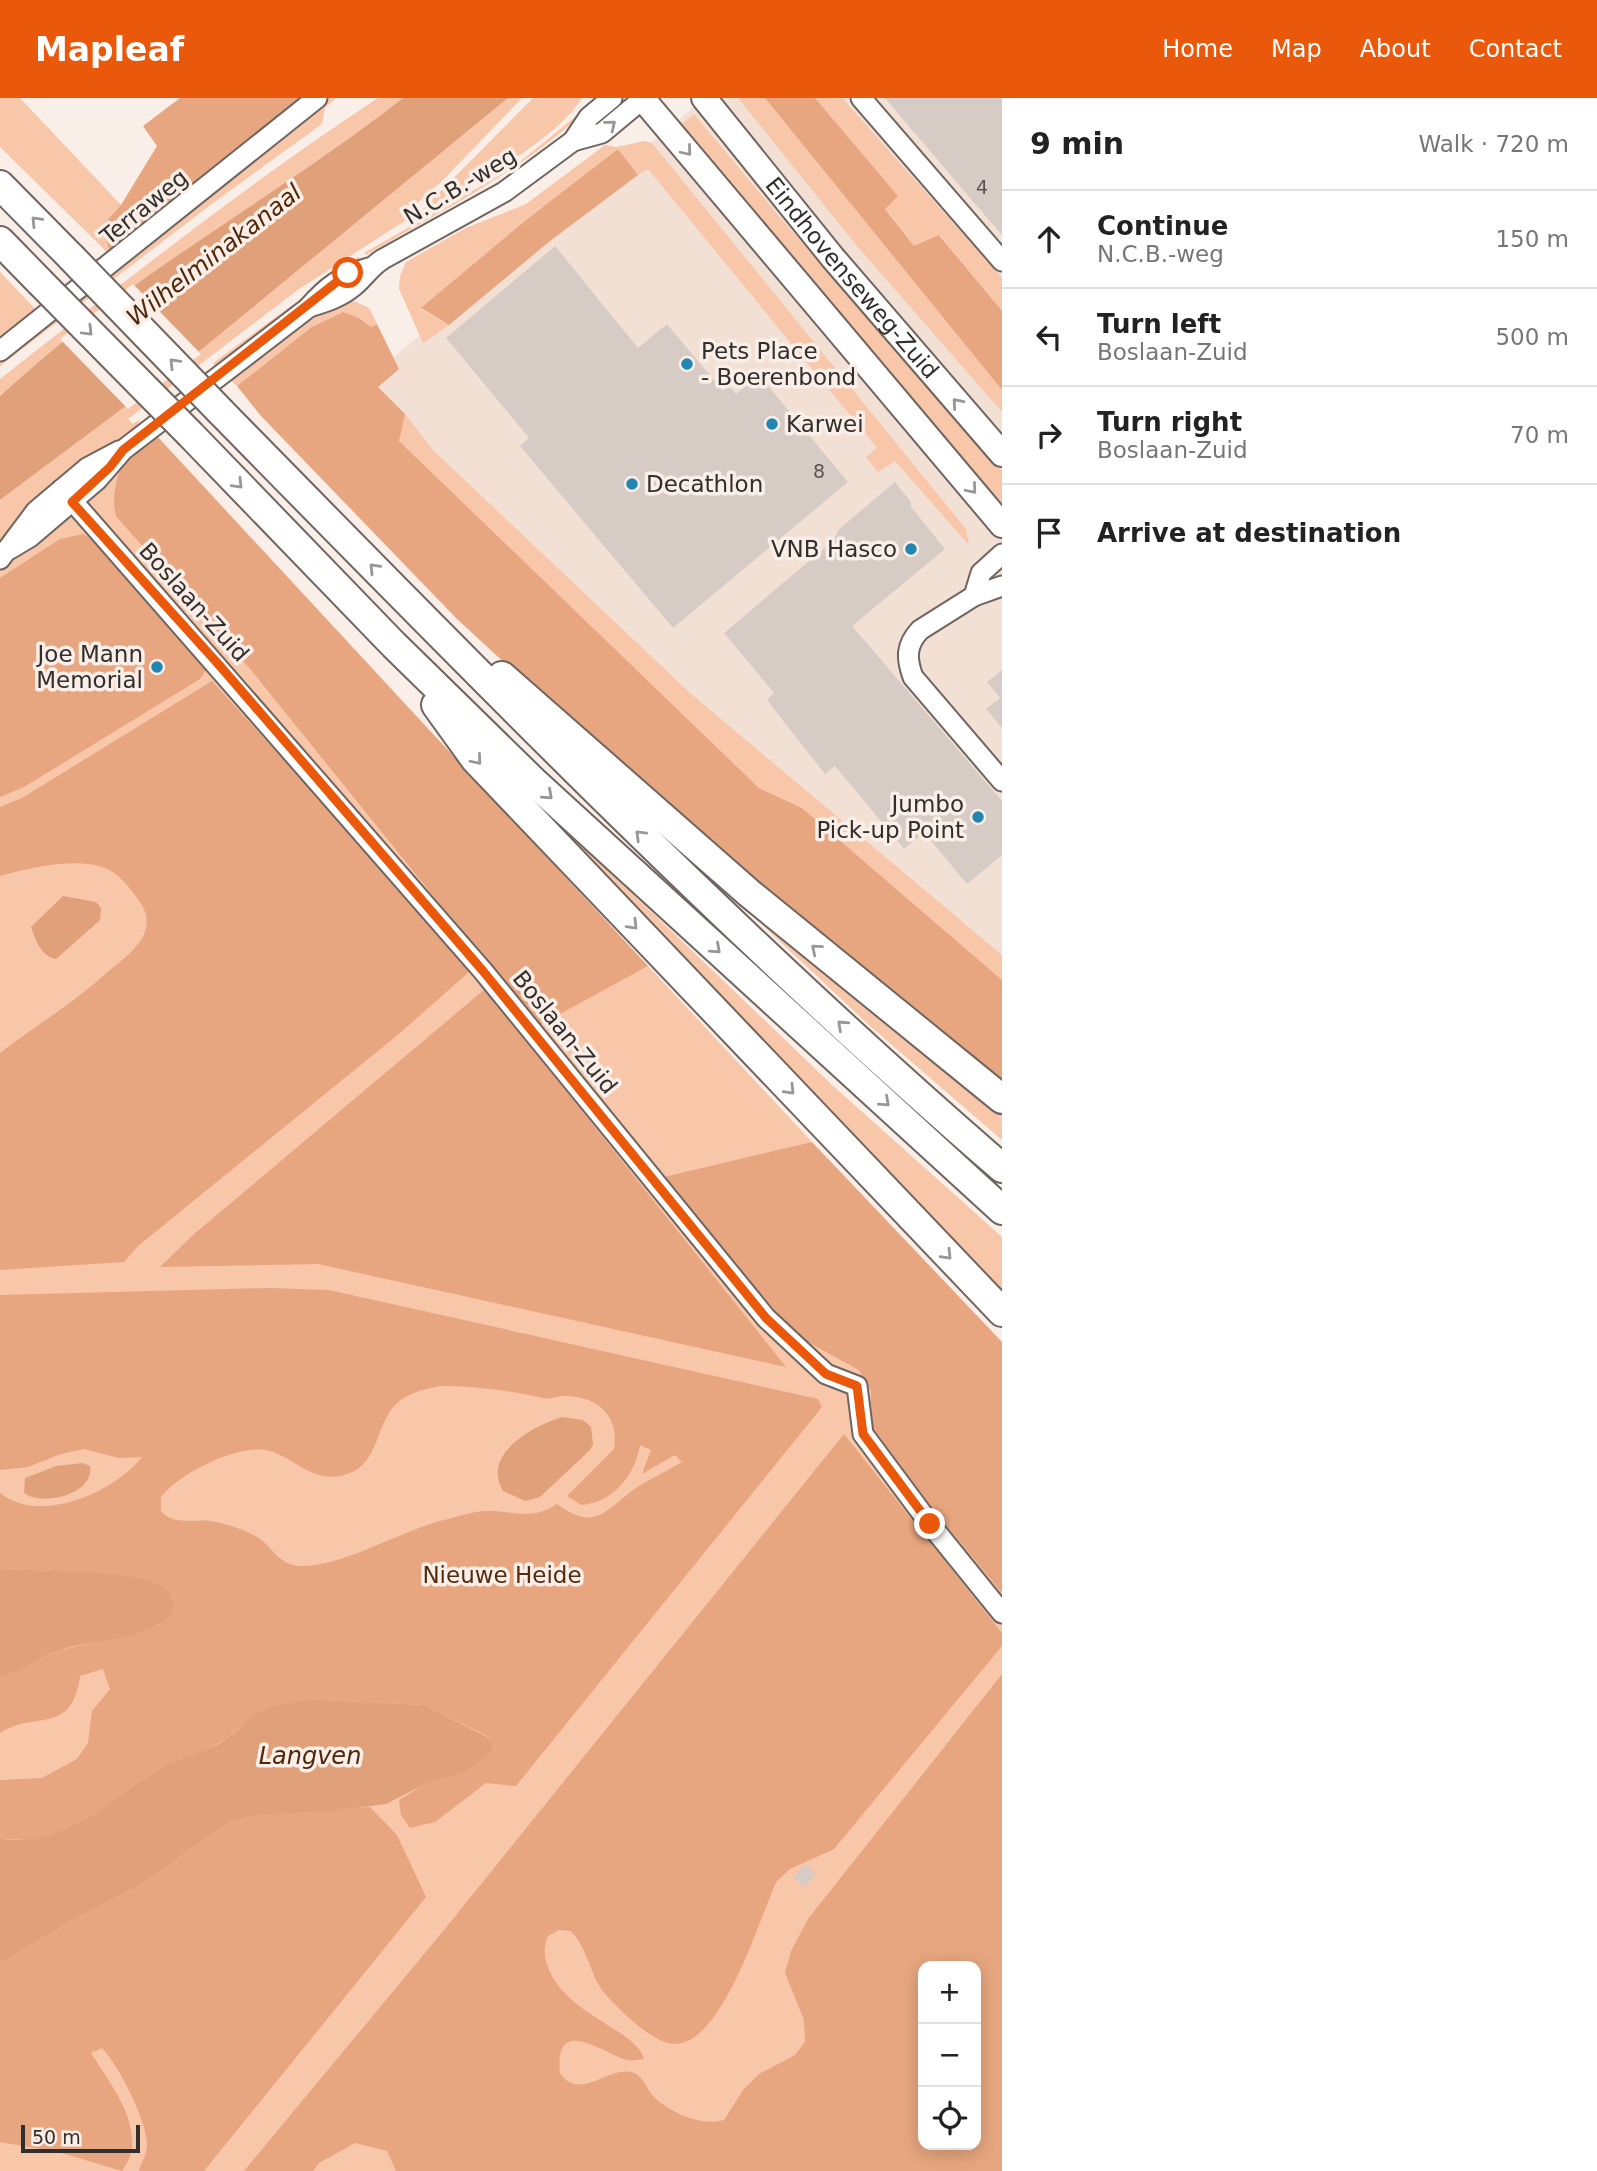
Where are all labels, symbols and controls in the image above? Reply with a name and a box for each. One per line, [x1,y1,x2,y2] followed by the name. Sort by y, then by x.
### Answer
[35,30,184,69] text: Mapleaf
[1162,35,1233,63] text: Home
[1271,35,1322,63] text: Map
[1360,35,1431,63] text: About
[1469,35,1562,63] text: Contact
[603,121,615,134] one-way arrow
[1030,126,1124,161] text: 9 min
[1418,131,1569,157] text: Walk · 720 m
[399,142,521,230] street label: N.C.B.-weg
[679,143,691,156] one-way arrow
[94,164,193,251] street label: Terraweg
[760,172,944,384] street label: Eindhovenseweg-Zuid
[976,176,988,198] house number: 4
[121,178,307,332] water label: Wilhelminakanaal
[1097,211,1228,241] text: Continue
[31,216,44,229] one-way arrow
[1030,220,1068,258] icon: ahead
[1495,226,1569,252] text: 150 m
[1097,241,1224,267] text: N.C.B.-weg
[332,257,363,288] route start
[1097,309,1221,339] text: Turn left
[1030,318,1068,356] icon: left
[79,322,92,335] one-way arrow
[1495,324,1569,350] text: 500 m
[701,338,856,390] place label: Pets Place - Boerenbond
[1097,339,1248,365] text: Boslaan-Zuid
[679,356,695,372] marker: Pets Place - Boerenbond
[169,358,182,371] one-way arrow
[953,398,965,411] one-way arrow
[1097,407,1242,437] text: Turn right
[786,411,864,437] place label: Karwei
[764,416,780,432] marker: Karwei
[1030,416,1068,454] icon: right
[1510,422,1569,448] text: 70 m
[1097,437,1248,463] text: Boslaan-Zuid
[813,460,825,482] house number: 8
[646,471,763,497] place label: Decathlon
[230,476,243,489] one-way arrow
[624,476,640,492] marker: Decathlon
[964,481,976,494] one-way arrow
[1030,514,1068,552] icon: arrive
[1097,518,1401,548] text: Arrive at destination
[771,536,897,562] place label: VNB Hasco
[134,537,254,667] street label: Boslaan-Zuid
[903,541,919,557] marker: VNB Hasco
[369,563,382,576] one-way arrow
[36,641,143,693] place label: Joe Mann Memorial
[149,659,165,675] marker: Joe Mann Memorial
[469,752,481,765] one-way arrow
[540,787,553,800] one-way arrow
[816,791,964,843] place label: Jumbo Pick-up Point
[970,809,986,825] marker: Jumbo Pick-up Point
[636,831,649,844] one-way arrow
[625,917,638,930] one-way arrow
[708,940,721,953] one-way arrow
[811,944,823,957] one-way arrow
[508,965,622,1099] street label: Boslaan-Zuid
[837,1020,850,1033] one-way arrow
[782,1082,795,1095] one-way arrow
[877,1093,890,1106] one-way arrow
[939,1247,952,1260] one-way arrow
[914,1508,945,1539] route end
[422,1562,582,1588] park label: Nieuwe Heide
[259,1742,361,1770] water label: Langven
[918,1961,981,2150] map controls
[918,1961,981,2024] button: +
[918,2024,981,2087] button: −
[918,2087,981,2150] button: locate
[21,2122,140,2154] scale bar
[32,2126,81,2148] text: 50 m

